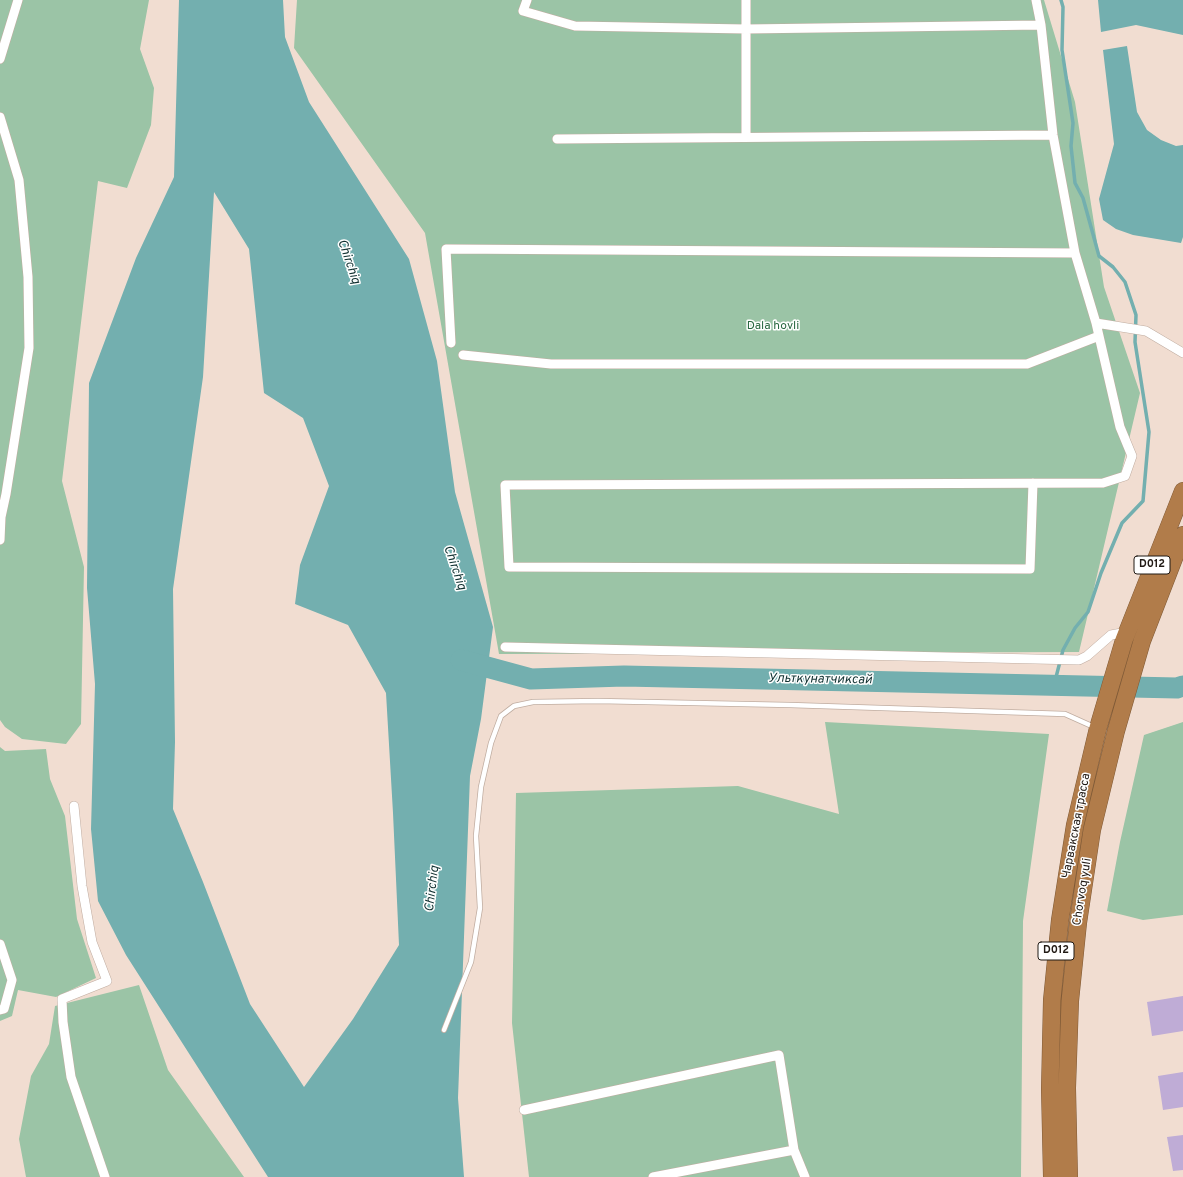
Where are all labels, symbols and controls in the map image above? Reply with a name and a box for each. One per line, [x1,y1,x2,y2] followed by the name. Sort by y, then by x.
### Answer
[333,238,363,286] water label: Chirchiq
[747,320,799,334] park label: Dala hovli
[439,544,469,592] water label: Chirchiq
[1134,556,1170,574] road number: D012
[768,671,872,689] water label: Ульткунатчиксай
[1060,772,1094,880] street label: Чарвакская трасса
[1071,857,1095,927] street label: Chorvoq yuli
[422,865,444,913] water label: Chirchiq
[1038,942,1074,960] road number: D012

